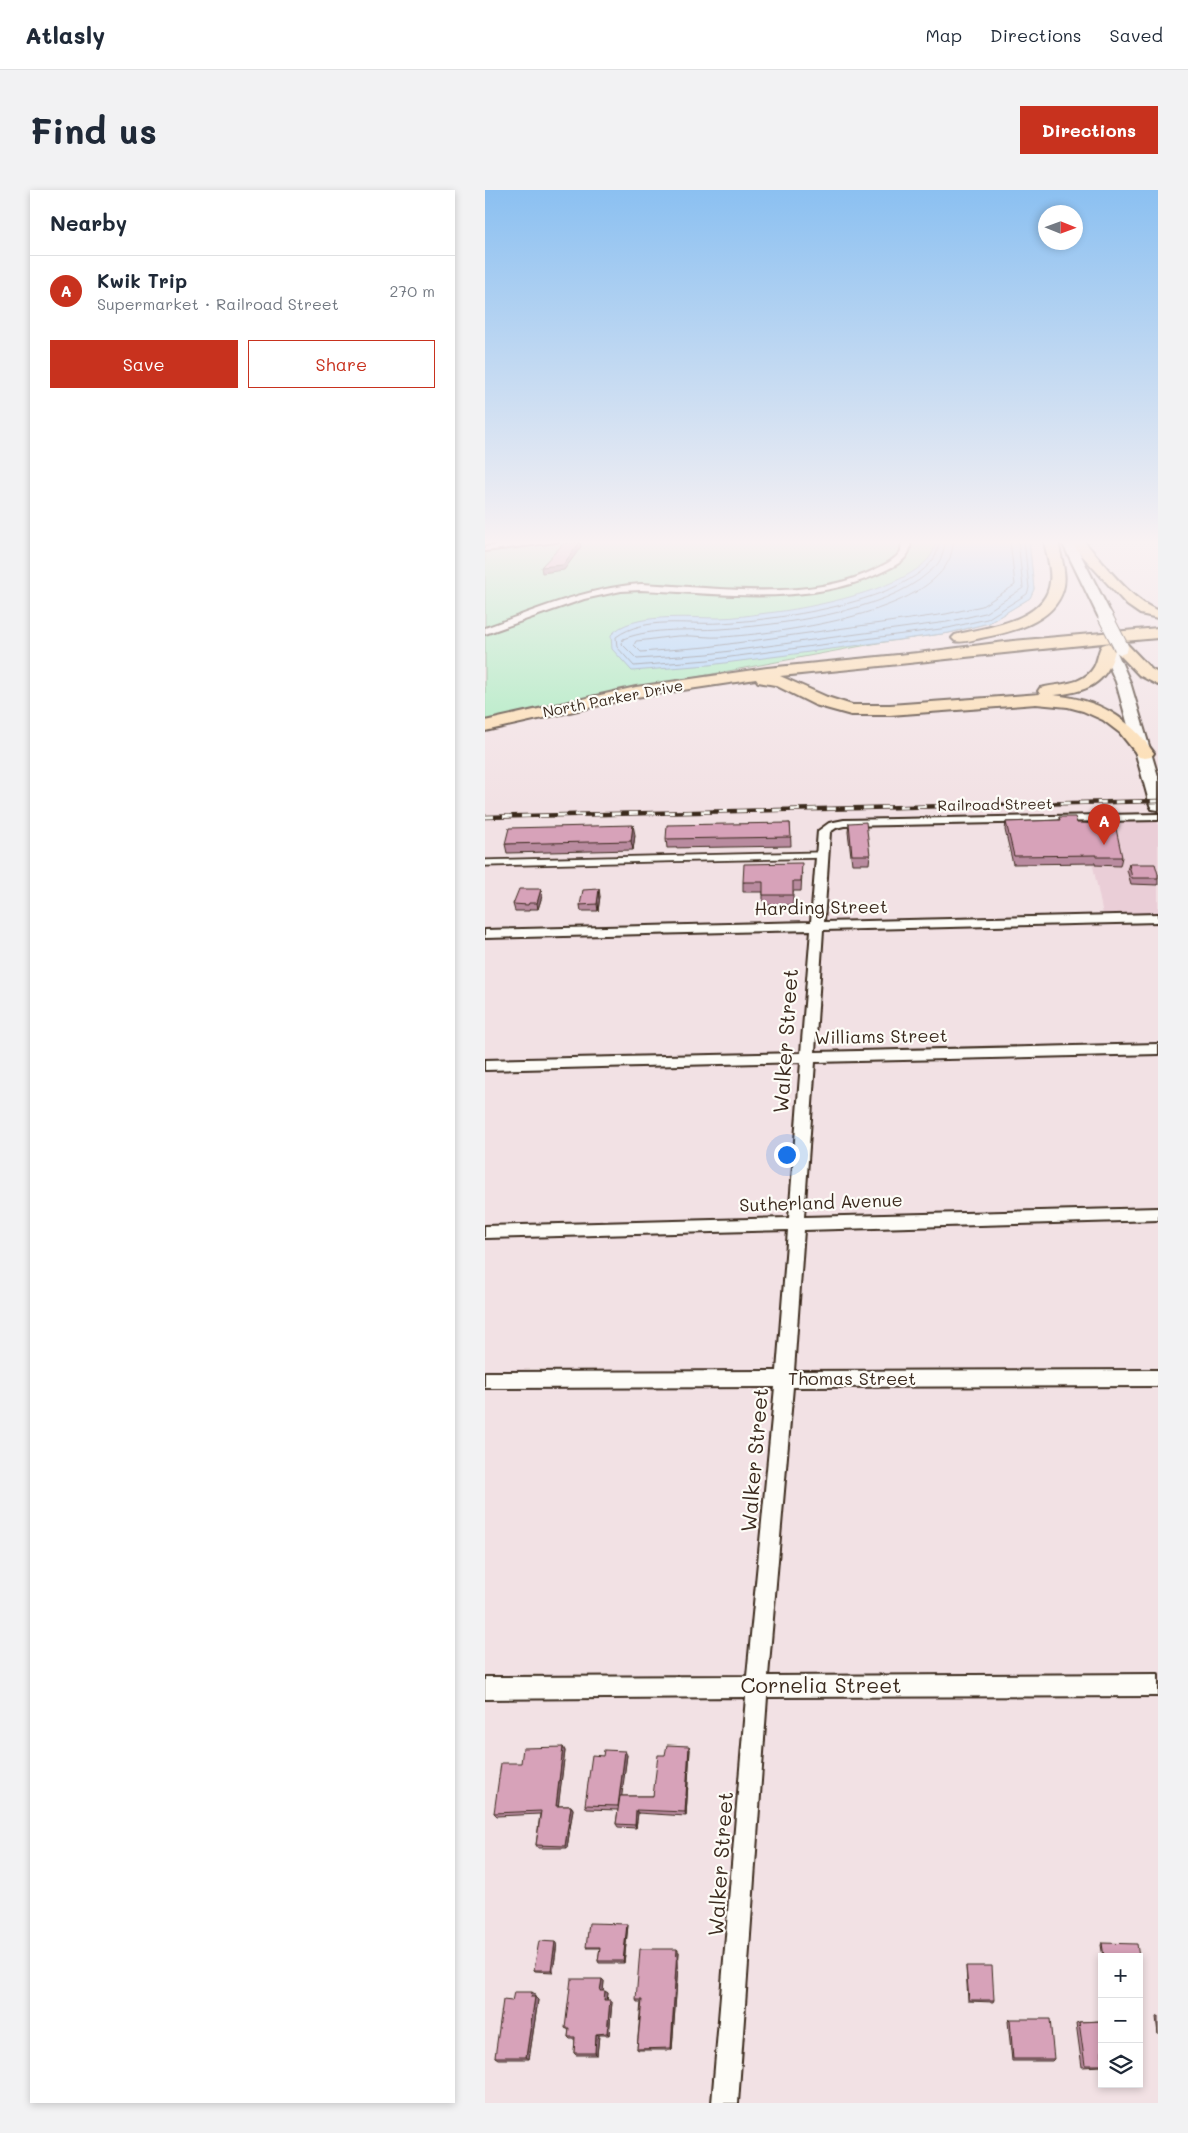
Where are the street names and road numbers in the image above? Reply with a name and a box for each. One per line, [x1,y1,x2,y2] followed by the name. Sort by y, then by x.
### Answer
[541,675,685,721] street label: North Parker Drive
[937,793,1053,815] street label: Railroad Street
[754,894,888,920] street label: Harding Street
[766,968,803,1114] street label: Walker Street
[814,1023,948,1049] street label: Williams Street
[739,1187,903,1217] street label: Sutherland Avenue
[788,1366,916,1390] street label: Thomas Street
[734,1386,773,1533] street label: Walker Street
[741,1671,901,1698] street label: Cornelia Street
[701,1791,738,1937] street label: Walker Street

